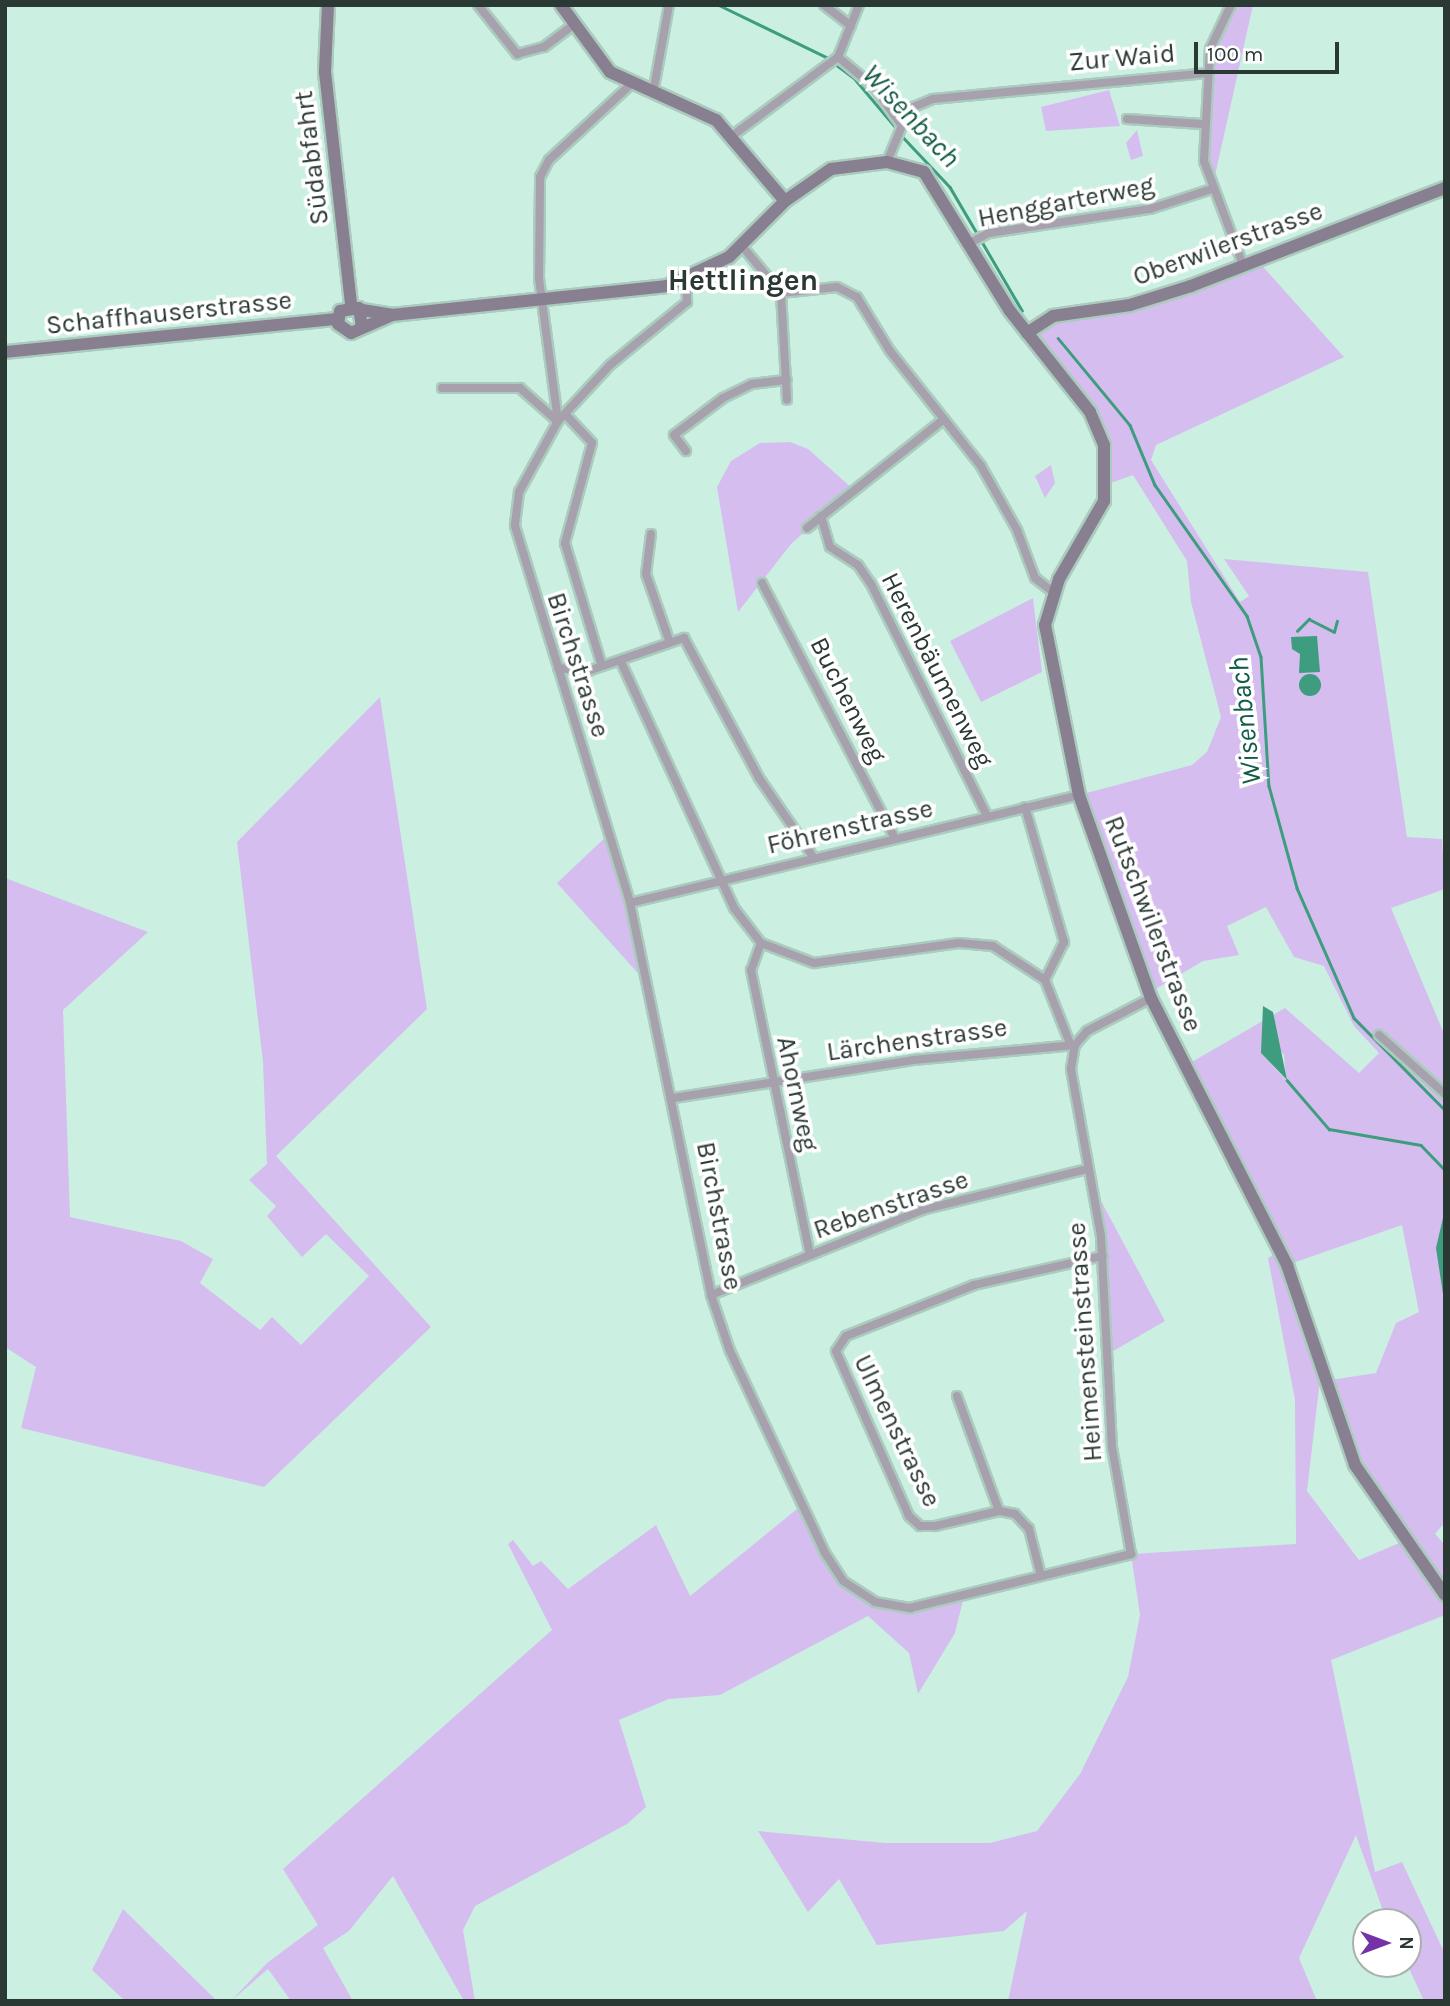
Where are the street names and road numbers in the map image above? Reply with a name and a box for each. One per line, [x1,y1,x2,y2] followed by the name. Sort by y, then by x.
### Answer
[1068,38,1176,78] street label: Zur Waid
[288,89,336,227] street label: Südabfahrt
[975,170,1157,234] street label: Henggarterweg
[1129,195,1327,293] street label: Oberwilerstrasse
[45,285,293,341] street label: Schaffhauserstrasse
[874,567,1000,773] street label: Herenbäumenweg
[540,589,616,741] street label: Birchstrasse
[803,632,893,768] street label: Buchenweg
[764,793,936,861] street label: Föhrenstrasse
[1097,812,1209,1036] street label: Rutschwilerstrasse
[825,1012,1009,1068] street label: Lärchenstrasse
[770,1034,824,1154] street label: Ahornweg
[689,1139,749,1293] street label: Birchstrasse
[810,1164,972,1246] street label: Rebenstrasse
[1061,1221,1109,1463] street label: Heimensteinstrasse
[847,1350,947,1512] street label: Ulmenstrasse

